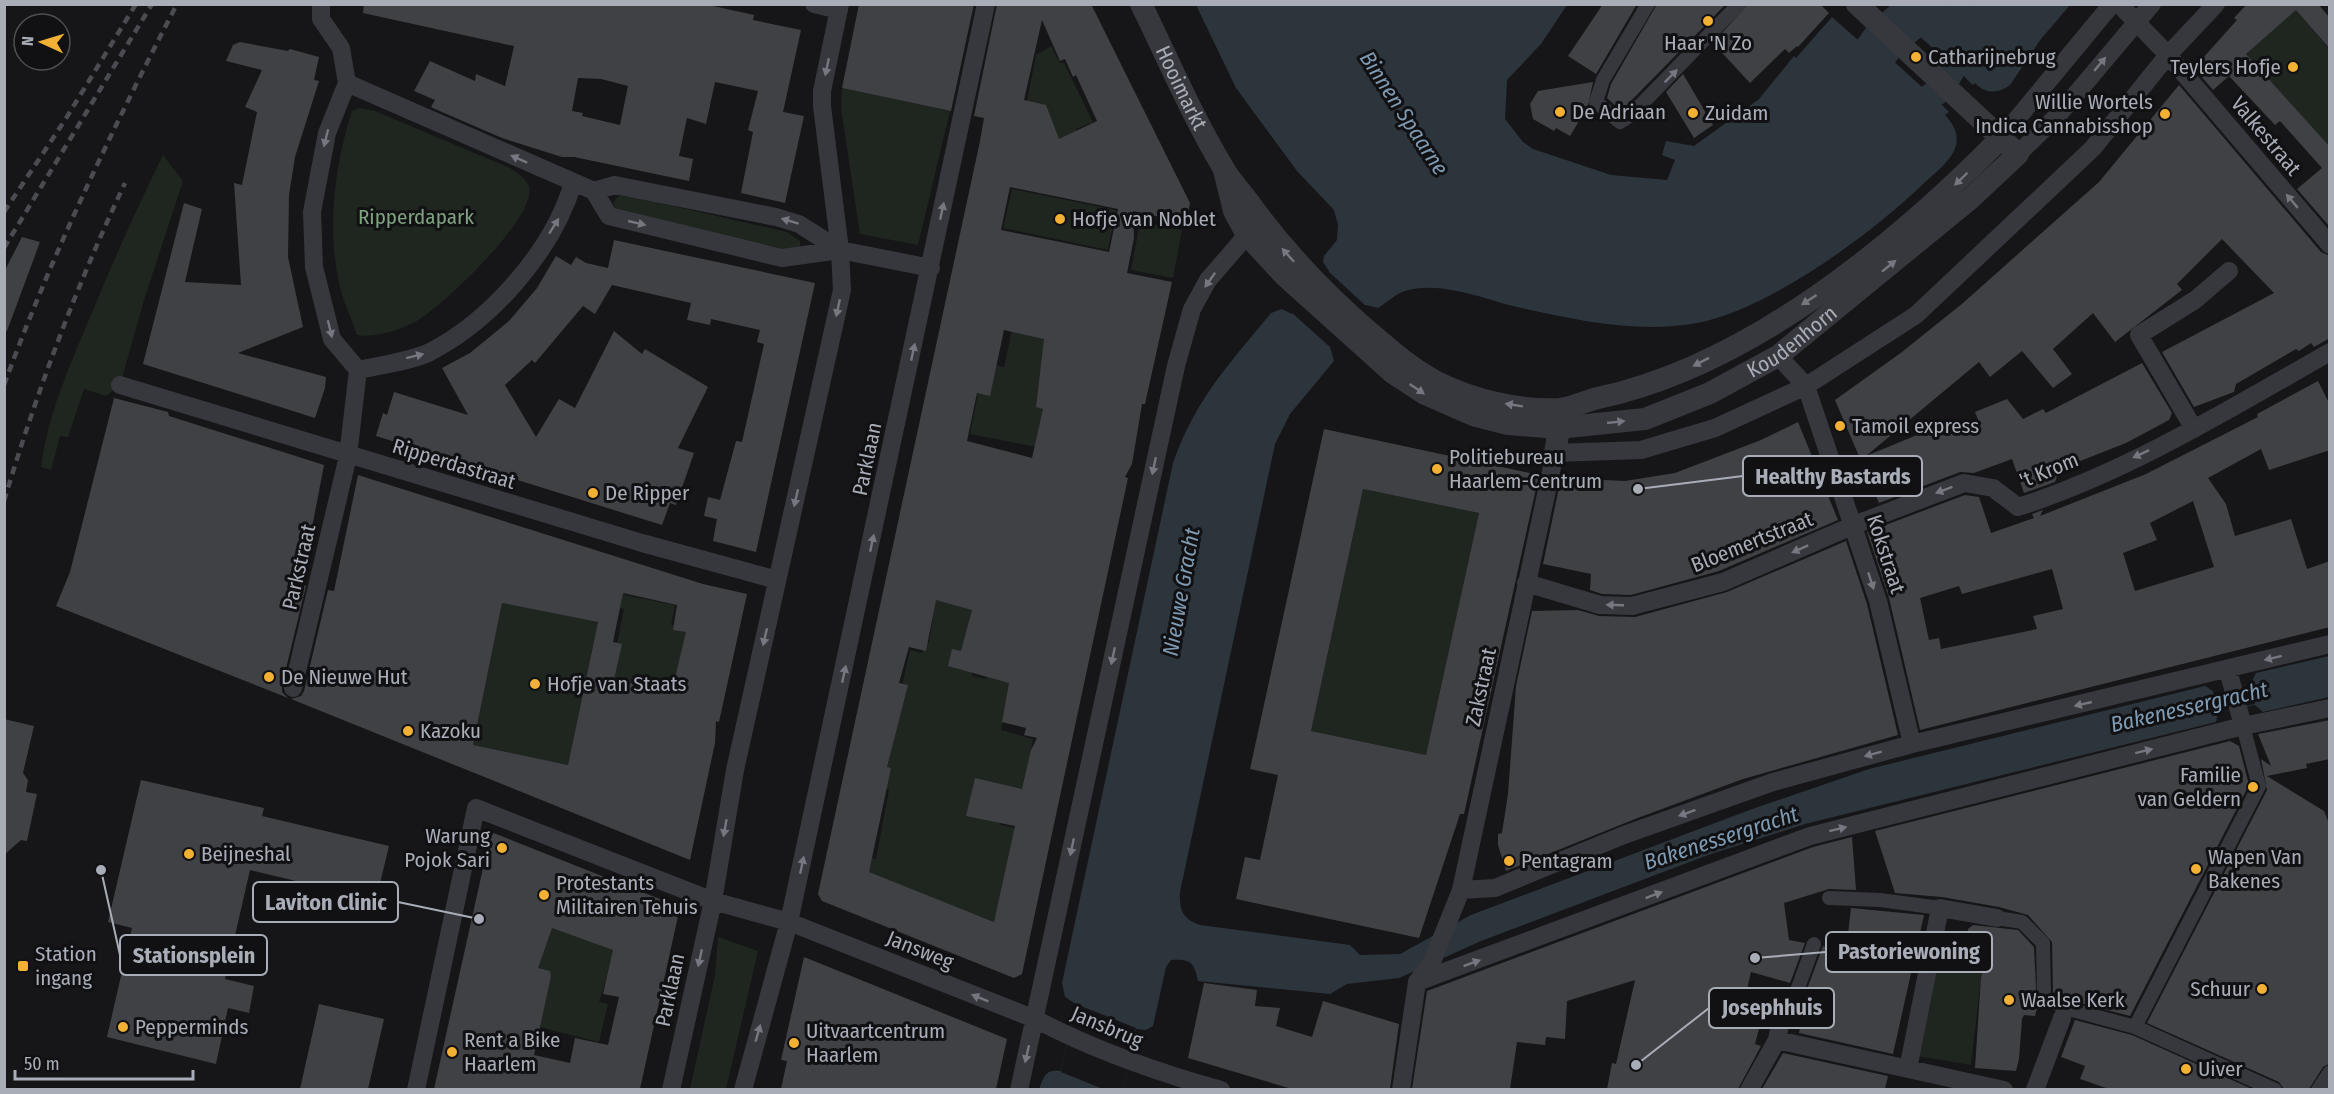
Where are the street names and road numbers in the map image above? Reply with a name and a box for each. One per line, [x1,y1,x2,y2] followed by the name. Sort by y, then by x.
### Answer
[1150,41,1213,135] street label: Hooimarkt
[2225,91,2307,181] street label: Valkestraat
[1742,300,1842,383] street label: Koudenhorn
[847,420,887,498] street label: Parklaan
[389,433,519,495] street label: Ripperdastraat
[2016,446,2082,494] street label: 't Krom
[1687,506,1817,578] street label: Bloemertstraat
[1861,511,1911,597] street label: Kokstraat
[277,522,321,612] street label: Parkstraat
[1460,645,1502,729] street label: Zakstraat
[883,925,957,975] street label: Jansweg
[650,951,690,1029] street label: Parklaan
[1067,1000,1147,1054] street label: Jansbrug

